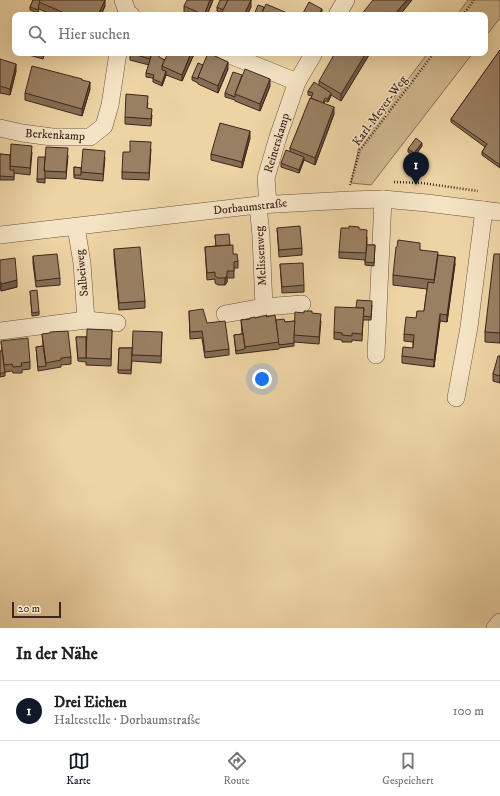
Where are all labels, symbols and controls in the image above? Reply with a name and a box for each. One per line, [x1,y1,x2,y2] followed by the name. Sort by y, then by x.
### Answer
[12,12,488,56] search box
[26,23,48,45] icon: search
[58,25,130,44] text: Hier suchen
[349,73,411,149] street label: Karl-Meyer-Weg
[261,111,293,175] street label: Reinerskamp
[25,126,85,144] street label: Berkenkamp
[403,152,429,185] pin: 1
[212,196,288,218] street label: Dorbaumstraße
[252,225,270,286] street label: Melissenweg
[72,249,92,297] street label: Salbeiweg
[252,369,272,389] your location
[12,600,61,619] scale bar
[18,602,40,616] text: 20 m
[16,643,98,665] text: In der Nähe
[54,693,127,712] text: Drei Eichen
[27,703,31,719] text: 1
[453,703,484,719] text: 100 m
[54,712,200,728] text: Haltestelle · Dorbaumstraße
[66,750,91,788] tab: Karte
[224,750,250,788] tab: Route
[382,750,434,788] tab: Gespeichert

